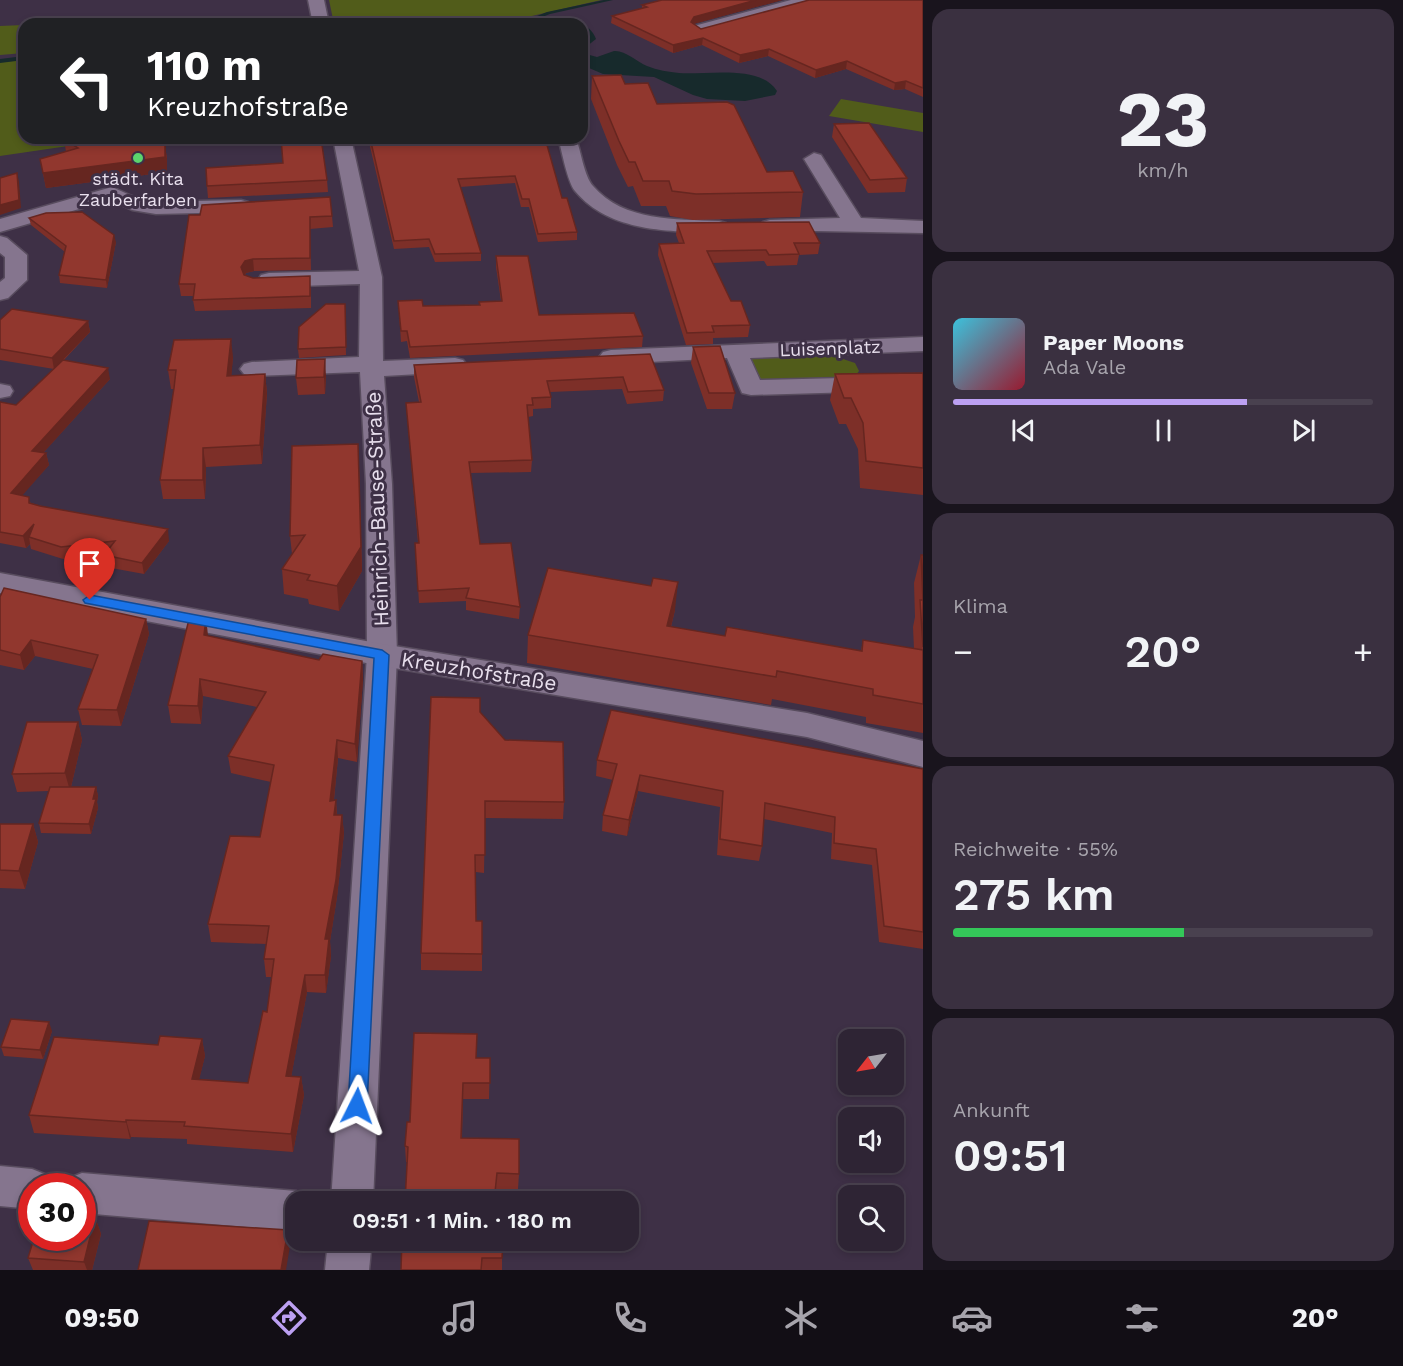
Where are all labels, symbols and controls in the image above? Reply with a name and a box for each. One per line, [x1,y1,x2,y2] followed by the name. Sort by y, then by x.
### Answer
[147,41,262,90] text: 110 m
[48,42,126,120] icon: left
[1117,73,1209,165] text: 23
[147,91,349,123] text: Kreuzhofstraße
[131,151,145,165] marker: städt. Kita Zauberfarben
[1137,158,1189,182] text: km/h
[79,168,197,210] place label: städt. Kita Zauberfarben
[1043,330,1184,355] text: Paper Moons
[779,336,881,360] street label: Luisenplatz
[1043,355,1126,379] text: Ada Vale
[360,391,394,627] street label: Heinrich-Bause-Straße
[1007,414,1040,447] icon: previous
[1147,414,1180,447] icon: pause
[1287,414,1320,447] icon: next
[64,538,115,600] pin
[73,547,106,580] icon: arrive
[953,594,1008,618] text: Klima
[1125,625,1201,678] text: 20°
[953,632,973,671] text: −
[1353,632,1373,671] text: +
[399,646,559,696] street label: Kreuzhofstraße
[953,837,1118,861] text: Reichweite · 55%
[953,868,1115,921] text: 275 km
[838,1029,904,1095] north arrow
[838,1029,904,1251] map controls
[325,1074,389,1138] position arrow
[953,1098,1030,1122] text: Ankunft
[838,1107,904,1173] button: sound
[953,1129,1068,1182] text: 09:51
[18,1173,96,1251] speed limit sign: 30
[838,1185,904,1251] button: search
[352,1208,572,1233] text: 09:51 · 1 Min. · 180 m
[268,1297,310,1339] icon: directions
[439,1297,481,1339] icon: music
[609,1297,651,1339] icon: phone
[780,1297,822,1339] icon: climate
[951,1297,993,1339] icon: car
[1121,1297,1163,1339] icon: filters
[64,1302,140,1334] text: 09:50
[1292,1302,1339,1334] text: 20°

